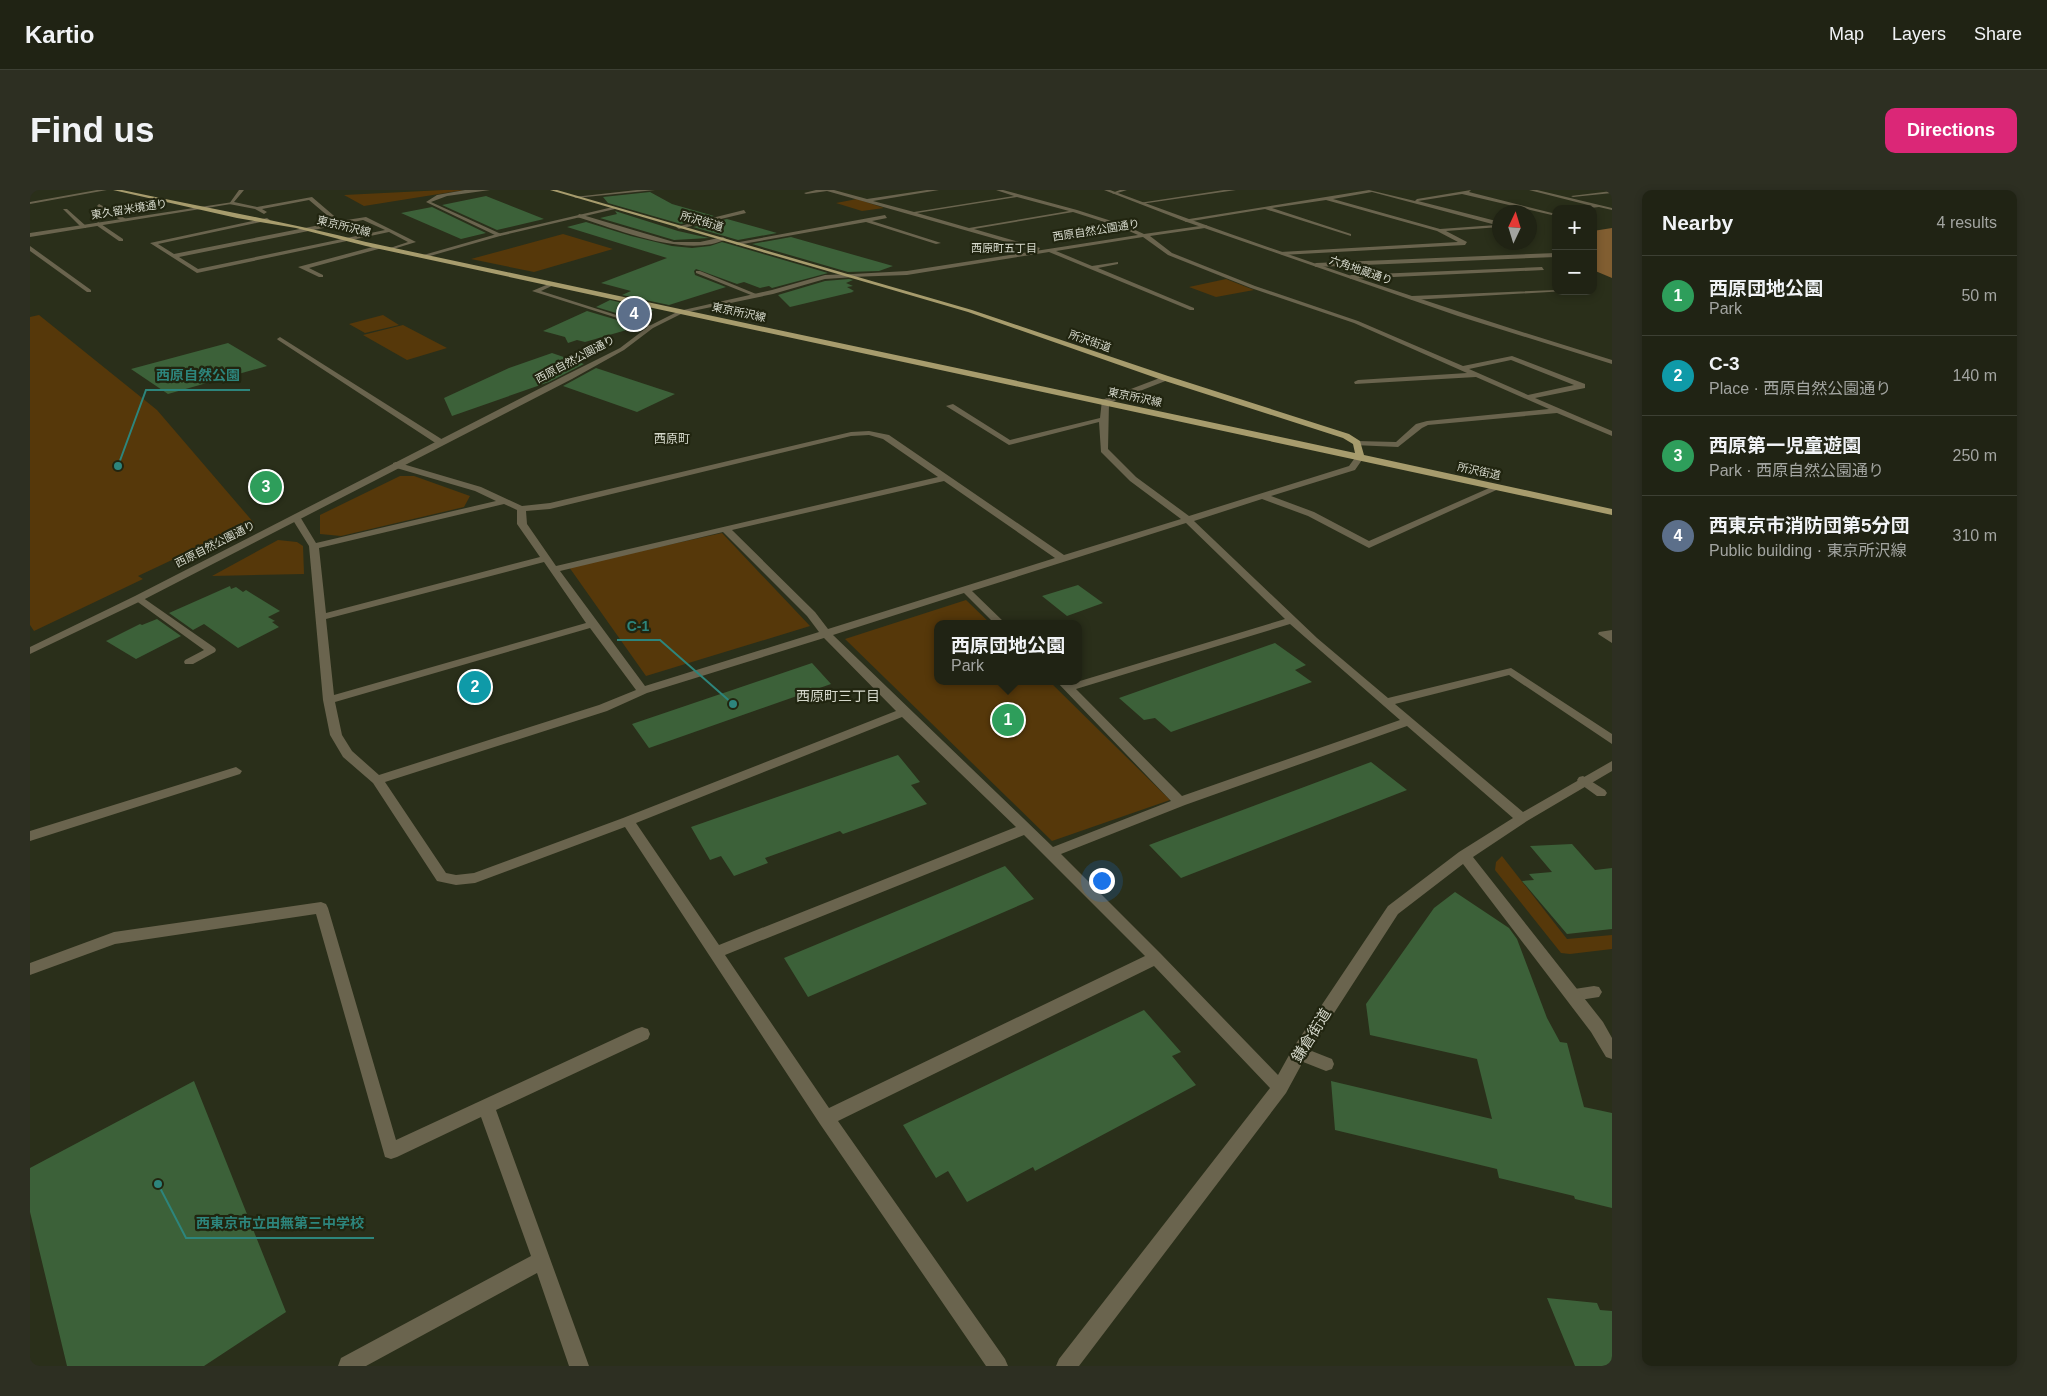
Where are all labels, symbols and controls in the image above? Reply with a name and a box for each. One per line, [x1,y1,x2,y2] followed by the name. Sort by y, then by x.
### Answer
[25,21,94,48] text: Kartio
[1829,24,1864,44] text: Map
[1892,24,1946,44] text: Layers
[1974,24,2022,44] text: Share
[1885,108,2017,153] button: Directions
[30,110,154,149] text: Find us
[90,197,168,221] street label: 東久留米境通り
[1492,205,1537,250] north arrow
[1552,205,1597,295] map controls
[1552,205,1597,250] button: +
[679,209,725,233] street label: 所沢街道
[1662,211,1733,234] text: Nearby
[316,214,372,238] street label: 東京所沢線
[1937,214,1997,231] text: 4 results
[1052,217,1140,243] street label: 西原自然公園通り
[971,242,1037,254] district label: 西原町五丁目
[1552,250,1597,295] button: −
[1328,254,1394,286] street label: 六角地蔵通り
[1709,278,1823,299] text: 西原団地公園
[1674,287,1682,304] text: 1
[1961,287,1997,304] text: 50 m
[618,295,650,333] pin: 4
[711,300,767,324] street label: 東京所沢線
[1709,300,1742,317] text: Park
[1067,328,1113,354] street label: 所沢街道
[533,333,617,385] street label: 西原自然公園通り
[1709,353,1740,374] text: C-3
[146,361,250,390] callout: 西原自然公園
[156,367,240,383] text: 西原自然公園
[1674,367,1682,384] text: 2
[1953,367,1997,384] text: 140 m
[1709,380,1891,397] text: Place · 西原自然公園通り
[1107,385,1163,409] street label: 東京所沢線
[654,432,690,446] district label: 西原町
[1709,435,1861,456] text: 西原第一児童遊園
[1674,447,1682,464] text: 3
[1953,447,1997,464] text: 250 m
[1456,461,1502,481] street label: 所沢街道
[1709,462,1884,479] text: Park · 西原自然公園通り
[250,468,282,506] pin: 3
[1709,515,1910,536] text: 西東京市消防団第5分団
[173,519,257,569] street label: 西原自然公園通り
[1674,527,1682,544] text: 4
[1953,527,1997,544] text: 310 m
[1709,542,1906,559] text: Public building · 東京所沢線
[617,611,660,640] callout: C-1
[627,618,649,634] text: C-1
[934,620,1082,685] popup
[951,635,1065,656] text: 西原団地公園
[951,657,984,674] text: Park
[459,668,491,706] pin: 2
[796,688,880,704] district label: 西原町三丁目
[992,701,1024,739] pin: 1
[1089,868,1115,894] your location
[1288,1005,1334,1065] street label: 鎌倉街道
[186,1209,374,1238] callout: 西東京市立田無第三中学校
[196,1215,364,1231] text: 西東京市立田無第三中学校

